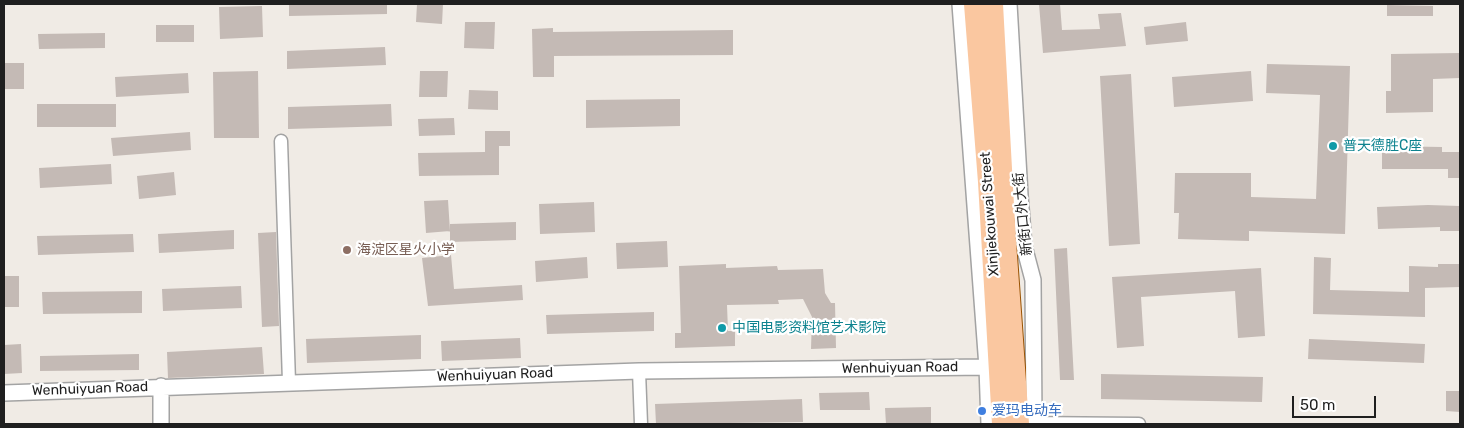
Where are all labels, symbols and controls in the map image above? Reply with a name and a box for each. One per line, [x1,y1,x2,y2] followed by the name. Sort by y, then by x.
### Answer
[1343,138,1422,154] place label: 普天德胜C座
[1327,140,1339,152] marker: 普天德胜C座
[977,151,1003,277] street label: Xinjiekouwai Street
[1010,171,1036,257] street label: 新街口外大街
[357,242,455,258] place label: 海淀区星火小学
[341,244,353,256] marker: 海淀区星火小学
[732,320,886,336] place label: 中国电影资料馆艺术影院
[716,322,728,334] marker: 中国电影资料馆艺术影院
[842,359,958,377] street label: Wenhuiyuan Road
[436,365,554,385] street label: Wenhuiyuan Road
[31,379,149,399] street label: Wenhuiyuan Road
[1294,386,1378,418] scale bar
[1300,396,1335,414] text: 50 m
[992,403,1062,419] place label: 爱玛电动车
[976,405,988,417] marker: 爱玛电动车

